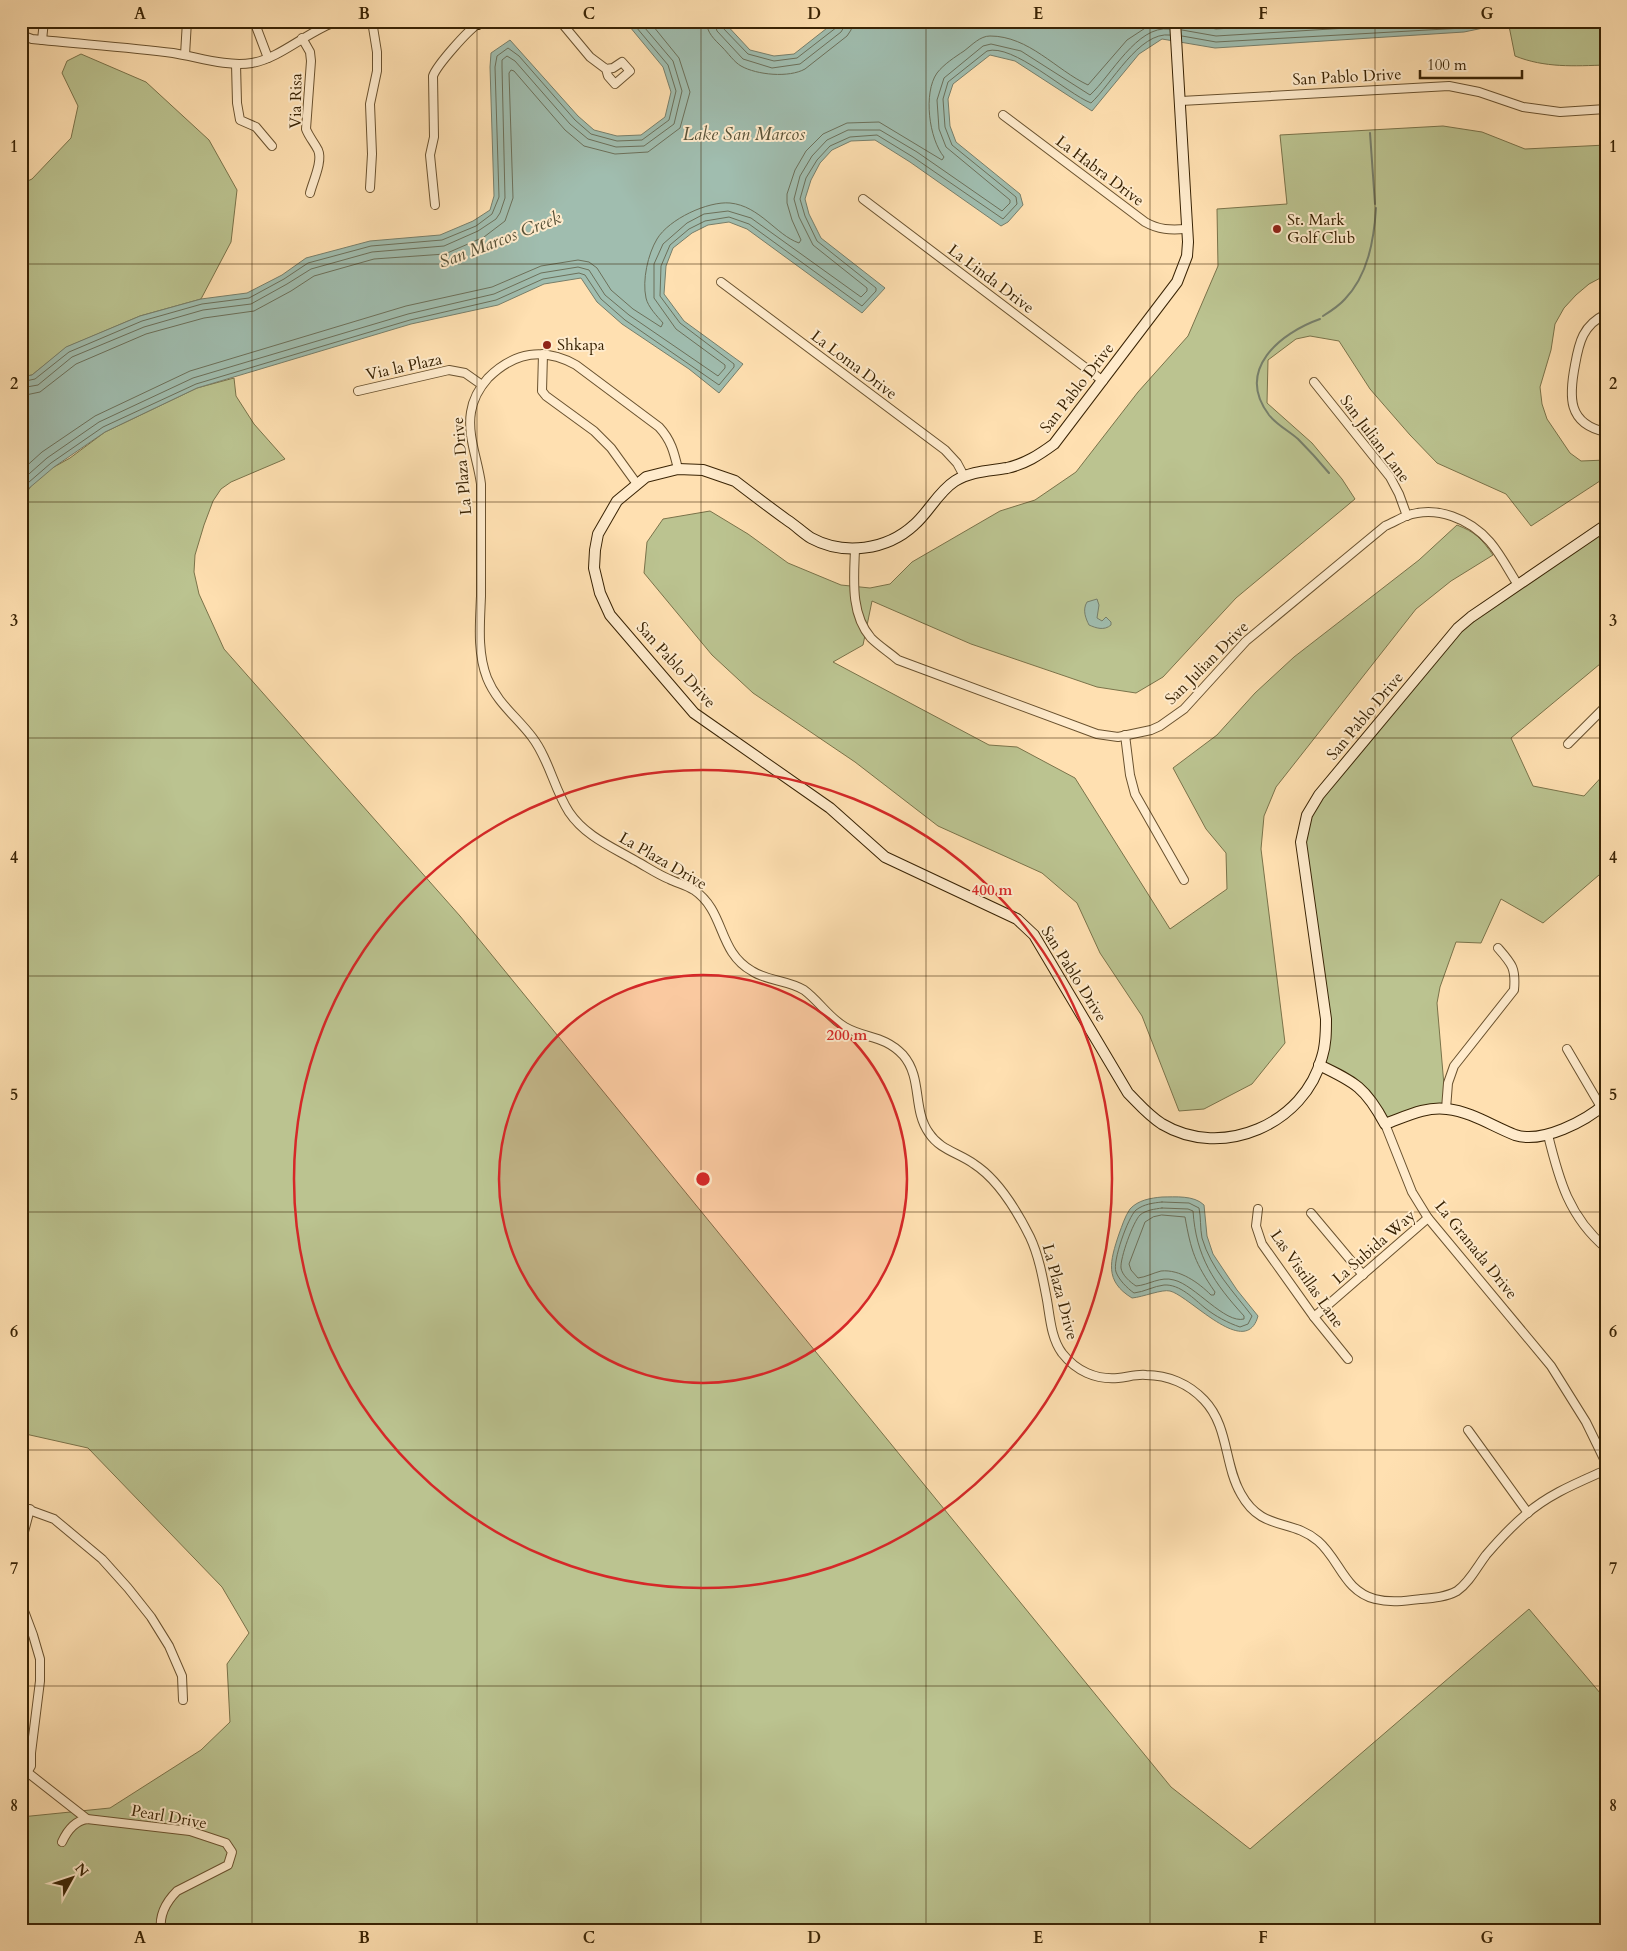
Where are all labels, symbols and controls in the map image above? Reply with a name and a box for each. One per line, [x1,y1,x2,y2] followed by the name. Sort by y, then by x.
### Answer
[134,3,146,25] text: A
[358,3,370,25] text: B
[583,3,595,25] text: C
[807,3,821,25] text: D
[1033,3,1043,25] text: E
[1258,3,1268,25] text: F
[1480,3,1494,25] text: G
[1420,48,1522,80] scale bar
[1427,55,1467,75] text: 100 m
[1292,63,1402,91] street label: San Pablo Drive
[285,73,307,129] street label: Via Risa
[683,122,805,147] water label: Lake San Marcos
[1051,130,1149,212] street label: La Habra Drive
[10,136,18,158] text: 1
[1609,136,1617,158] text: 1
[435,205,565,275] water label: San Marcos Creek
[1287,209,1355,249] place label: St. Mark Golf Club
[1271,223,1283,235] marker: St. Mark Golf Club
[943,239,1039,319] street label: La Linda Drive
[806,325,902,405] street label: La Loma Drive
[557,334,605,356] place label: Shkapa
[1035,338,1119,438] street label: San Pablo Drive
[541,339,553,351] marker: Shkapa
[364,348,444,386] street label: Via la Plaza
[10,373,18,395] text: 2
[1609,373,1617,395] text: 2
[1335,391,1415,487] street label: San Julian Lane
[447,416,477,516] street label: La Plaza Drive
[10,610,18,632] text: 3
[1609,610,1617,632] text: 3
[1160,616,1254,710] street label: San Julian Drive
[631,617,721,713] street label: San Pablo Drive
[1322,667,1408,765] street label: San Pablo Drive
[615,827,711,895] street label: La Plaza Drive
[10,847,18,869] text: 4
[1609,847,1617,869] text: 4
[972,880,1013,900] text: 400 m
[1036,922,1112,1026] street label: San Pablo Drive
[827,1025,868,1045] text: 200 m
[10,1084,18,1106] text: 5
[1609,1084,1617,1106] text: 5
[694,1170,712,1188] centre of rings
[1429,1196,1523,1304] street label: La Granada Drive
[1328,1204,1421,1289] street label: La Subida Way
[1265,1226,1349,1332] street label: Las Vistillas Lane
[1037,1242,1083,1342] street label: La Plaza Drive
[10,1321,18,1343] text: 6
[1609,1321,1617,1343] text: 6
[10,1558,18,1580] text: 7
[1609,1558,1617,1580] text: 7
[10,1795,18,1817] text: 8
[1609,1795,1617,1817] text: 8
[129,1800,209,1834] street label: Pearl Drive
[48,1854,98,1904] north arrow
[70,1859,93,1881] text: N
[134,1927,146,1949] text: A
[358,1927,370,1949] text: B
[583,1927,595,1949] text: C
[807,1927,821,1949] text: D
[1033,1927,1043,1949] text: E
[1258,1927,1268,1949] text: F
[1480,1927,1494,1949] text: G

